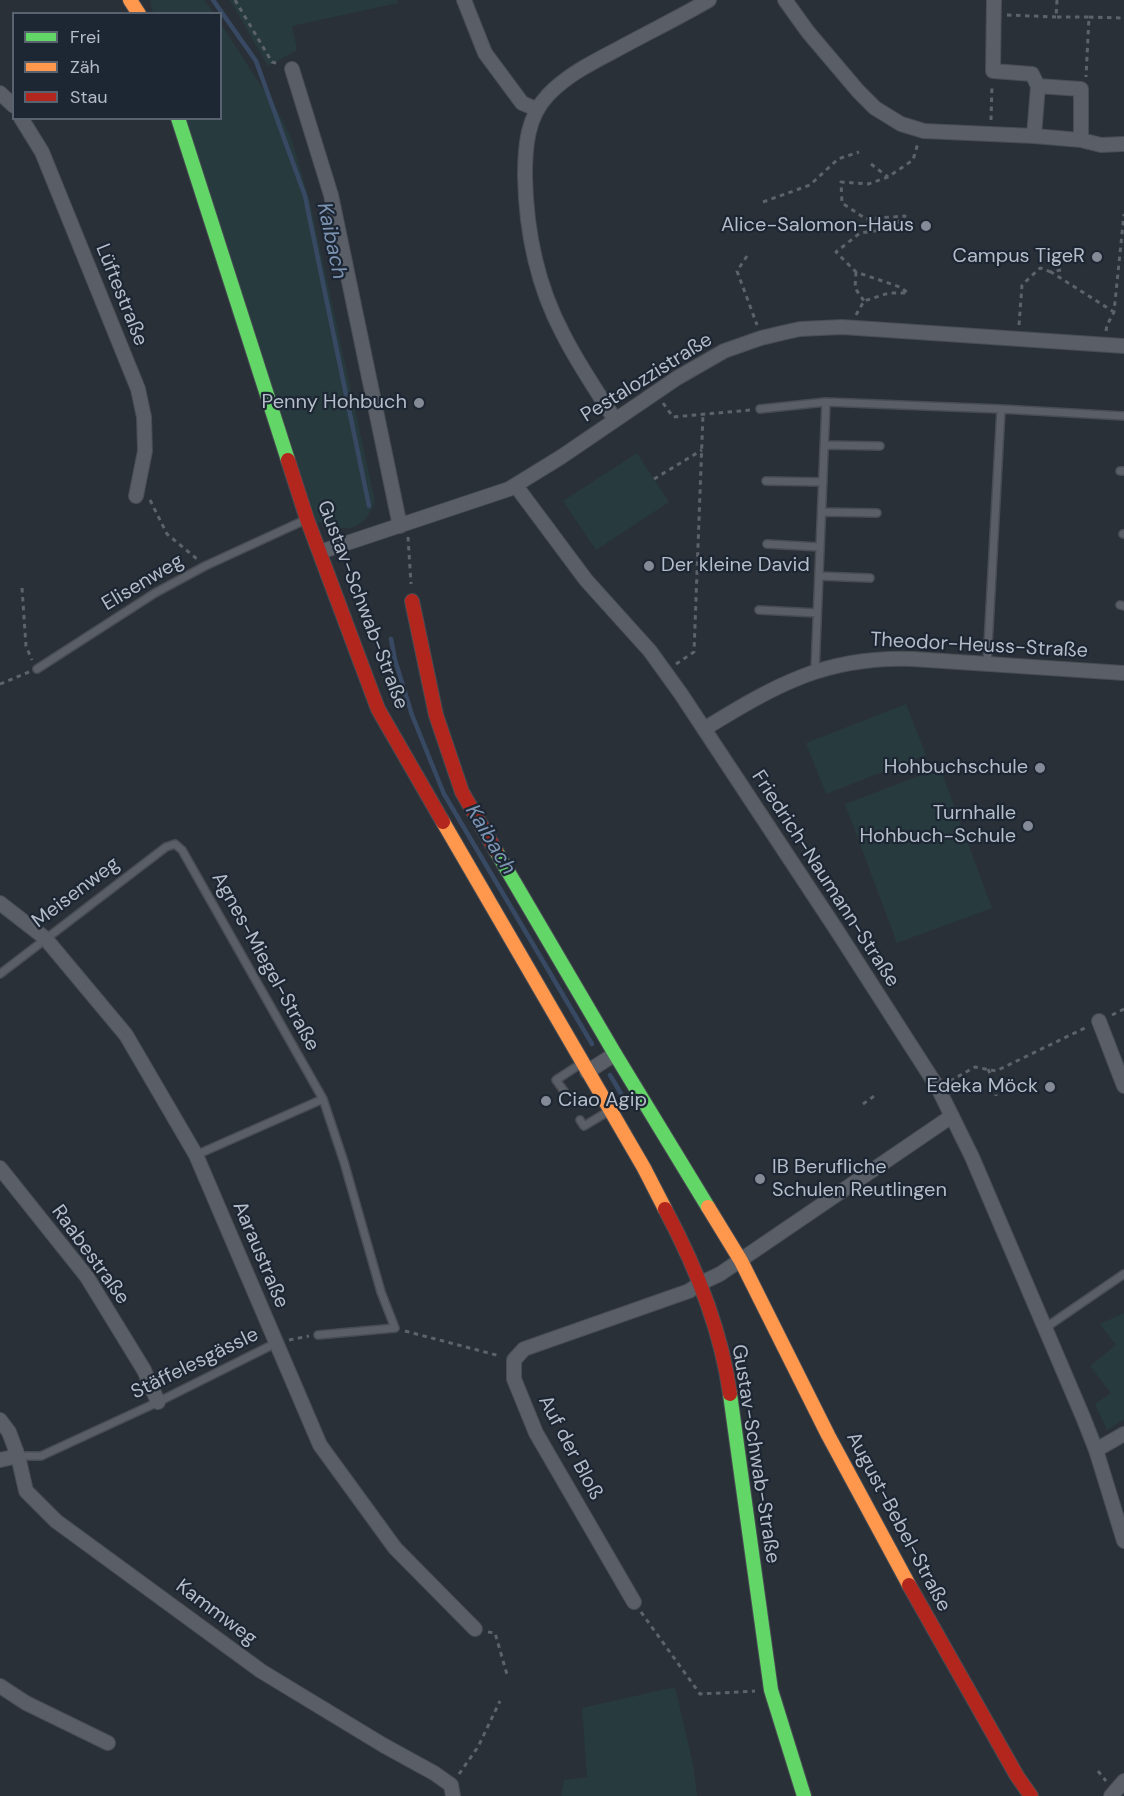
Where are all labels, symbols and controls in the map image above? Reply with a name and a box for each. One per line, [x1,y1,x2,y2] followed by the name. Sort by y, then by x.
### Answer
[12,12,222,120] legend
[70,25,101,49] text: Frei
[70,55,100,79] text: Zäh
[70,85,108,109] text: Stau
[311,201,351,281] water label: Kaibach
[721,214,914,238] place label: Alice-Salomon-Haus
[919,219,933,233] marker: Alice-Salomon-Haus
[90,241,152,349] street label: Lüftestraße
[953,245,1085,269] place label: Campus TigeR
[1090,250,1104,264] marker: Campus TigeR
[577,328,717,428] street label: Pestalozzistraße
[262,391,407,415] place label: Penny Hohbuch
[412,396,426,410] marker: Penny Hohbuch
[311,497,413,713] street label: Gustav-Schwab-Straße
[98,549,188,617] street label: Elisenweg
[661,554,810,578] place label: Der kleine David
[642,559,656,573] marker: Der kleine David
[870,628,1088,664] street label: Theodor-Heuss-Straße
[884,756,1028,780] place label: Hohbuchschule
[1033,761,1047,775] marker: Hohbuchschule
[746,766,904,992] street label: Friedrich-Naumann-Straße
[459,800,521,880] water label: Kaibach
[859,802,1016,849] place label: Turnhalle Hohbuch-Schule
[1021,819,1035,833] marker: Turnhalle Hohbuch-Schule
[28,852,124,934] street label: Meisenweg
[206,869,324,1055] street label: Agnes-Miegel-Straße
[926,1075,1038,1099] place label: Edeka Möck
[1043,1080,1057,1094] marker: Edeka Möck
[558,1089,647,1113] place label: Ciao Agip
[539,1094,553,1108] marker: Ciao Agip
[772,1156,947,1203] place label: IB Berufliche Schulen Reutlingen
[753,1172,767,1186] marker: IB Berufliche Schulen Reutlingen
[227,1198,293,1312] street label: Aaraustraße
[46,1201,134,1309] street label: Raabestraße
[127,1323,263,1405] street label: Stäffelesgässle
[726,1343,784,1565] street label: Gustav-Schwab-Straße
[532,1392,608,1504] street label: Auf der Bloß
[840,1428,956,1616] street label: August-Bebel-Straße
[171,1575,261,1651] street label: Kammweg

